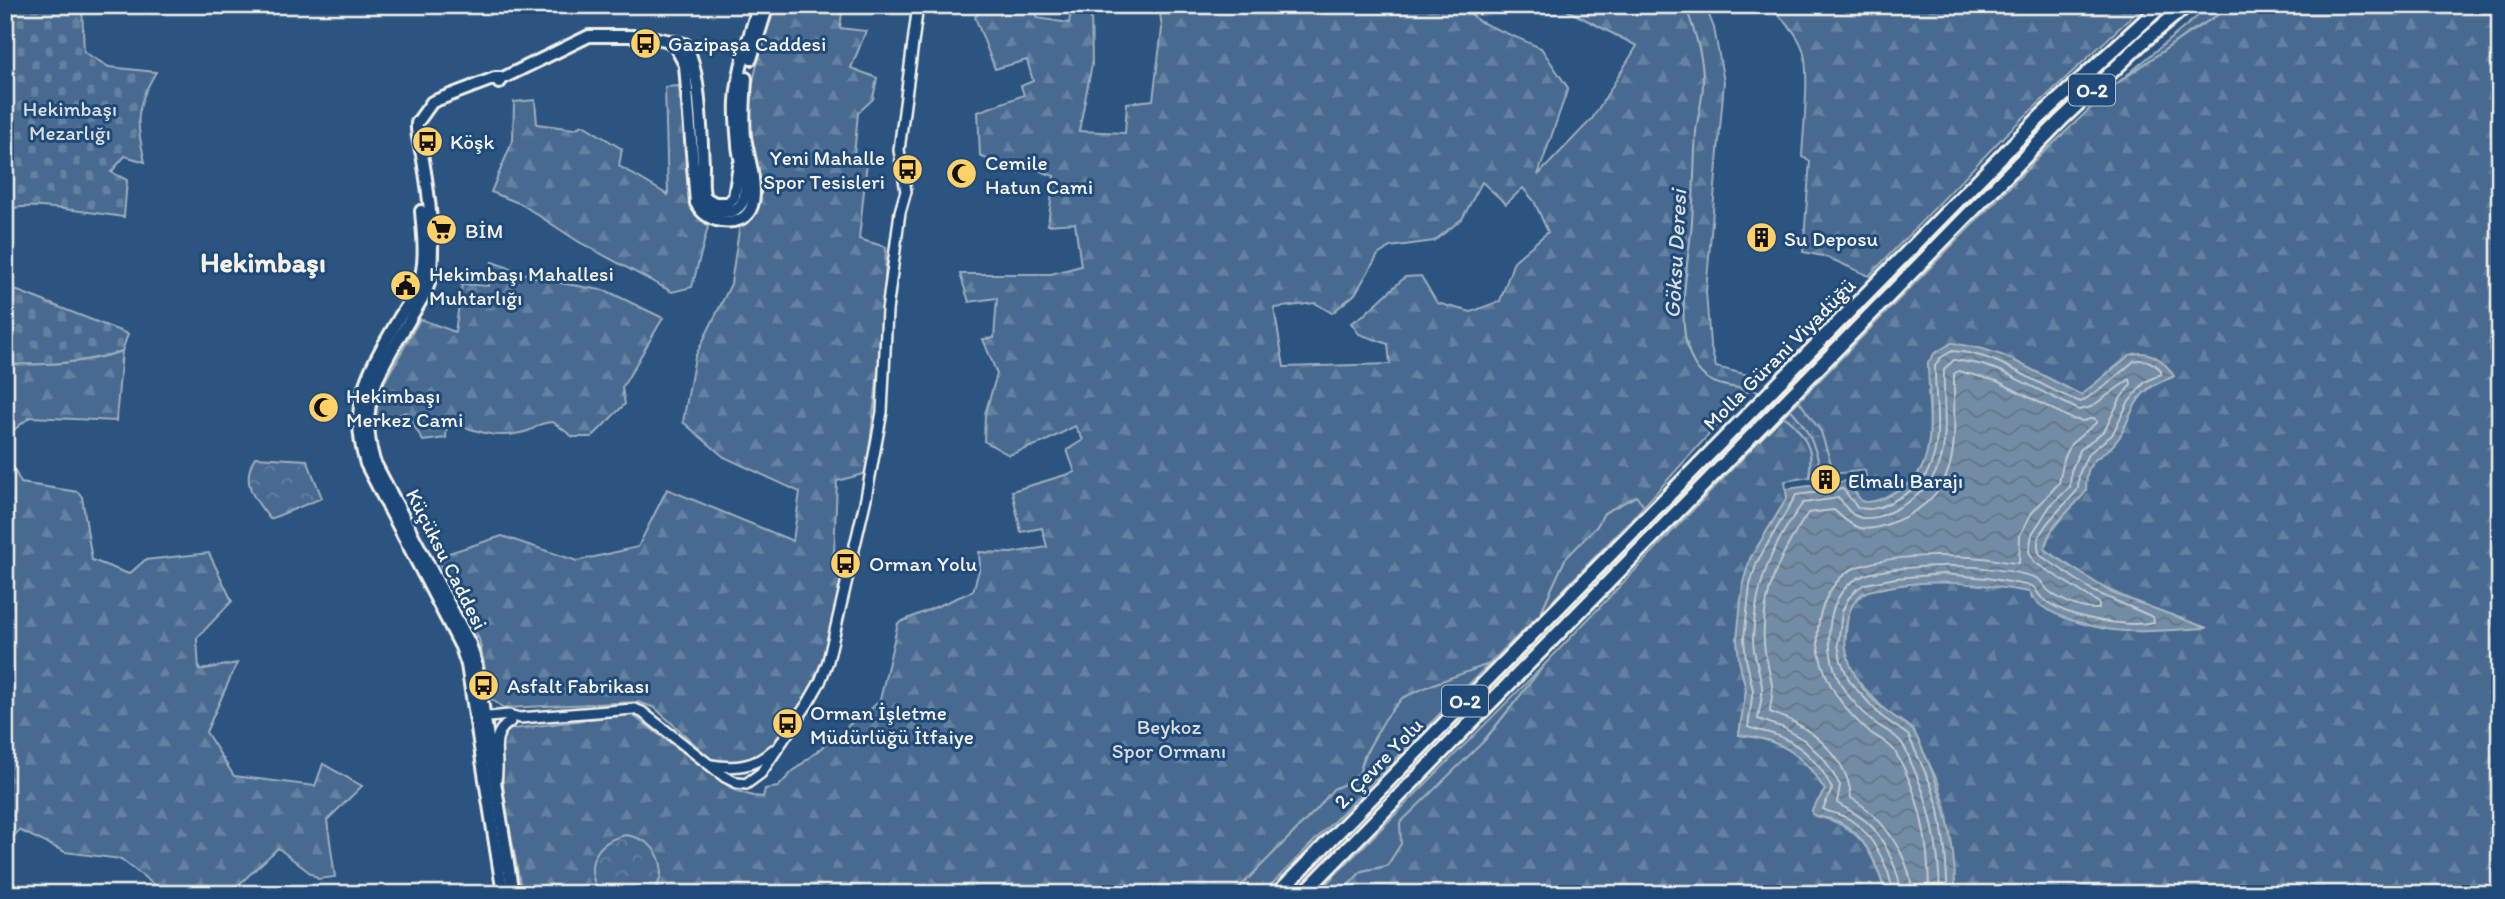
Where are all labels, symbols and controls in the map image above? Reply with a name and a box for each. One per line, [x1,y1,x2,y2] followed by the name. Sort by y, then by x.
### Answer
[628,26,662,60] bus stop icon: Gazipaşa Caddesi
[668,31,826,56] place label: Gazipaşa Caddesi
[2069,74,2115,106] road number: O-2
[23,96,117,145] park label: Hekimbaşı Mezarlığı
[410,124,444,158] bus stop icon: Köşk
[450,129,494,154] place label: Köşk
[763,145,885,194] place label: Yeni Mahalle Spor Tesisleri
[985,150,1093,199] place label: Cemile Hatun Cami
[891,152,925,186] bus stop icon: Yeni Mahalle Spor Tesisleri
[945,157,979,191] mosque icon: Cemile Hatun Cami
[1658,187,1692,319] water label: Göksu Deresi
[425,213,459,247] supermarket icon: BİM
[465,218,503,243] place label: BİM
[1744,221,1778,255] building icon: Su Deposu
[1784,226,1879,251] place label: Su Deposu
[200,245,326,279] district label: Hekimbaşı
[429,261,614,310] place label: Hekimbaşı Mahallesi Muhtarlığı
[389,268,423,302] public building icon: Hekimbaşı Mahallesi Muhtarlığı
[1698,272,1861,435] street label: Molla Gürani Viyadüğü
[346,383,463,432] place label: Hekimbaşı Merkez Cami
[306,390,340,424] mosque icon: Hekimbaşı Merkez Cami
[1808,463,1842,497] building icon: Elmalı Barajı
[1848,468,1963,493] place label: Elmalı Barajı
[401,485,493,633] street label: Küçüksu Caddesi
[829,546,863,580] bus stop icon: Orman Yolu
[869,551,978,576] place label: Orman Yolu
[467,668,501,702] bus stop icon: Asfalt Fabrikası
[507,673,649,698] place label: Asfalt Fabrikası
[1442,686,1488,716] road number: O-2
[810,700,974,749] place label: Orman İşletme Müdürlüğü İtfaiye
[770,707,804,741] bus stop icon: Orman İşletme Müdürlüğü İtfaiye
[1328,712,1428,814] street label: 2. Çevre Yolu
[1112,714,1226,763] park label: Beykoz Spor Ormanı

